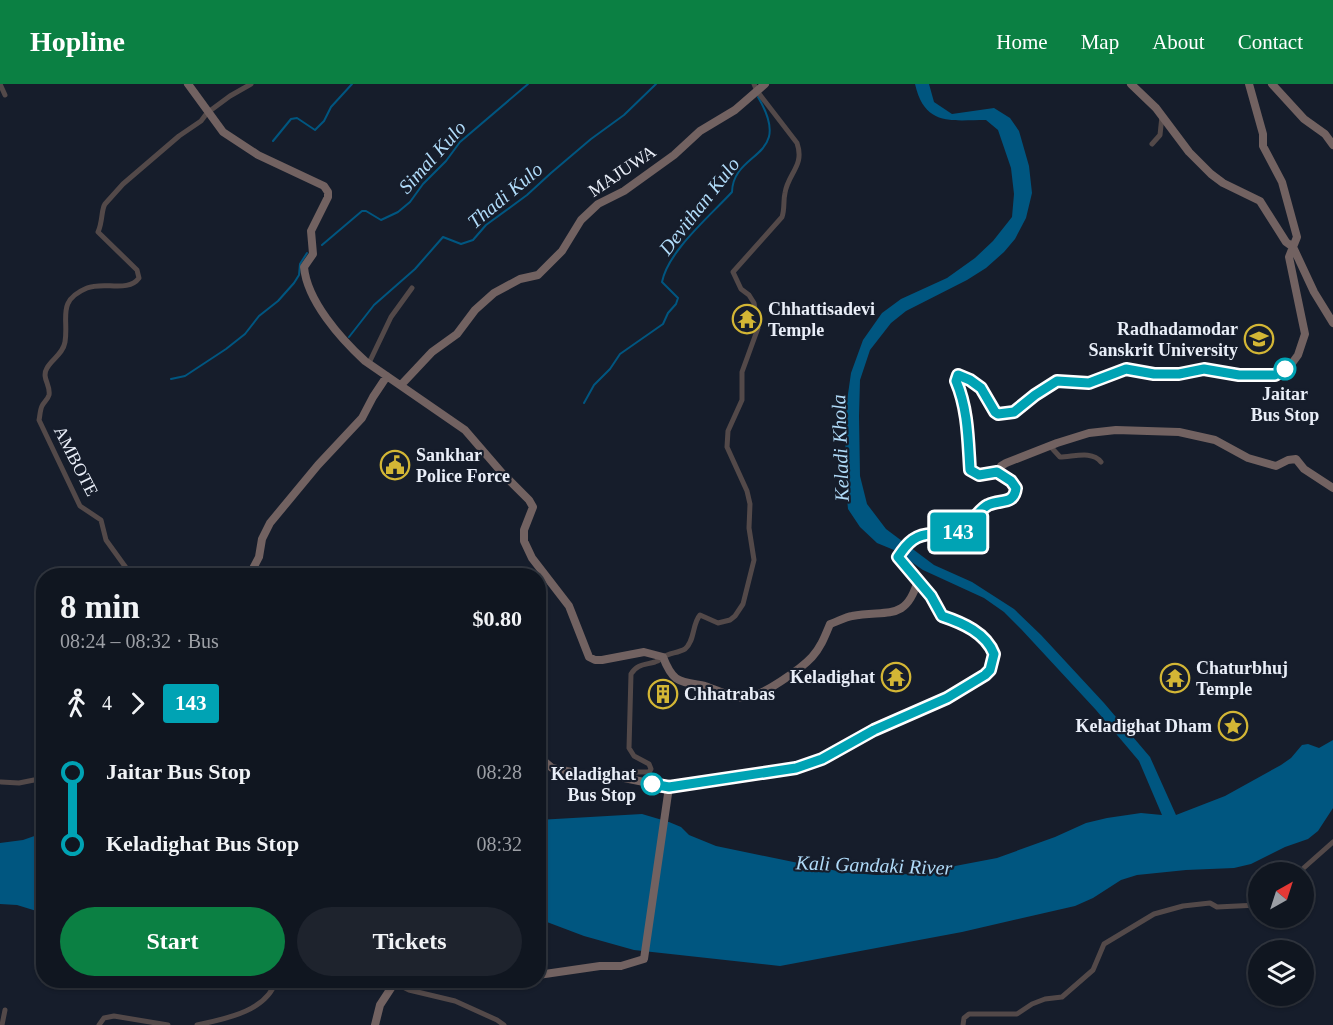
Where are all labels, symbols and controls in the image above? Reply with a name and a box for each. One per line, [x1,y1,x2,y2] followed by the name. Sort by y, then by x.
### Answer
[30,26,125,57] text: Hopline
[996,30,1048,54] text: Home
[1081,30,1119,54] text: Map
[1152,30,1205,54] text: About
[1238,30,1303,54] text: Contact
[394,116,470,198] water label: Simal Kulo
[584,141,660,201] street label: MAJUWA
[654,153,744,260] water label: Devithan Kulo
[463,157,547,233] water label: Thadi Kulo
[768,299,875,340] place label: Chhattisadevi Temple
[731,303,763,335] temple icon: Chhattisadevi Temple
[1088,319,1238,360] place label: Radhadamodar Sanskrit University
[1243,323,1275,355] school or university icon: Radhadamodar Sanskrit University
[1274,358,1296,380] marker: Jaitar Bus Stop
[1251,384,1319,425] place label: Jaitar Bus Stop
[827,394,853,503] water label: Keladi Khola
[50,423,102,499] street label: AMBOTE
[416,445,510,486] place label: Sankhar Police Force
[379,449,411,481] public building icon: Sankhar Police Force
[924,512,992,552] line badge: 143
[942,520,974,544] text: 143
[60,589,140,625] text: 8 min
[473,606,522,631] text: $0.80
[60,630,219,652] text: 08:24 – 08:32 · Bus
[1196,658,1288,699] place label: Chaturbhuj Temple
[880,661,912,693] temple icon: Keladighat
[1159,662,1191,694] temple icon: Chaturbhuj Temple
[790,667,875,687] place label: Keladighat
[647,678,679,710] building icon: Chhatrabas
[684,684,775,704] place label: Chhatrabas
[60,687,93,720] icon: walk
[121,687,154,720] icon: forward
[175,691,207,715] text: 143
[102,692,112,714] text: 4
[1217,710,1249,742] place icon: Keladighat Dham
[1075,716,1212,736] place label: Keladighat Dham
[106,759,251,784] text: Jaitar Bus Stop
[476,761,522,783] text: 08:28
[551,764,636,805] place label: Keladighat Bus Stop
[641,773,663,795] marker: Keladighat Bus Stop
[106,831,299,856] text: Keladighat Bus Stop
[476,833,522,855] text: 08:32
[794,851,953,879] water label: Kali Gandaki River
[1248,862,1314,928] north arrow
[1248,862,1314,1006] map controls
[60,907,285,976] button: Start
[297,907,522,976] button: Tickets
[1248,940,1314,1006] button: layers

